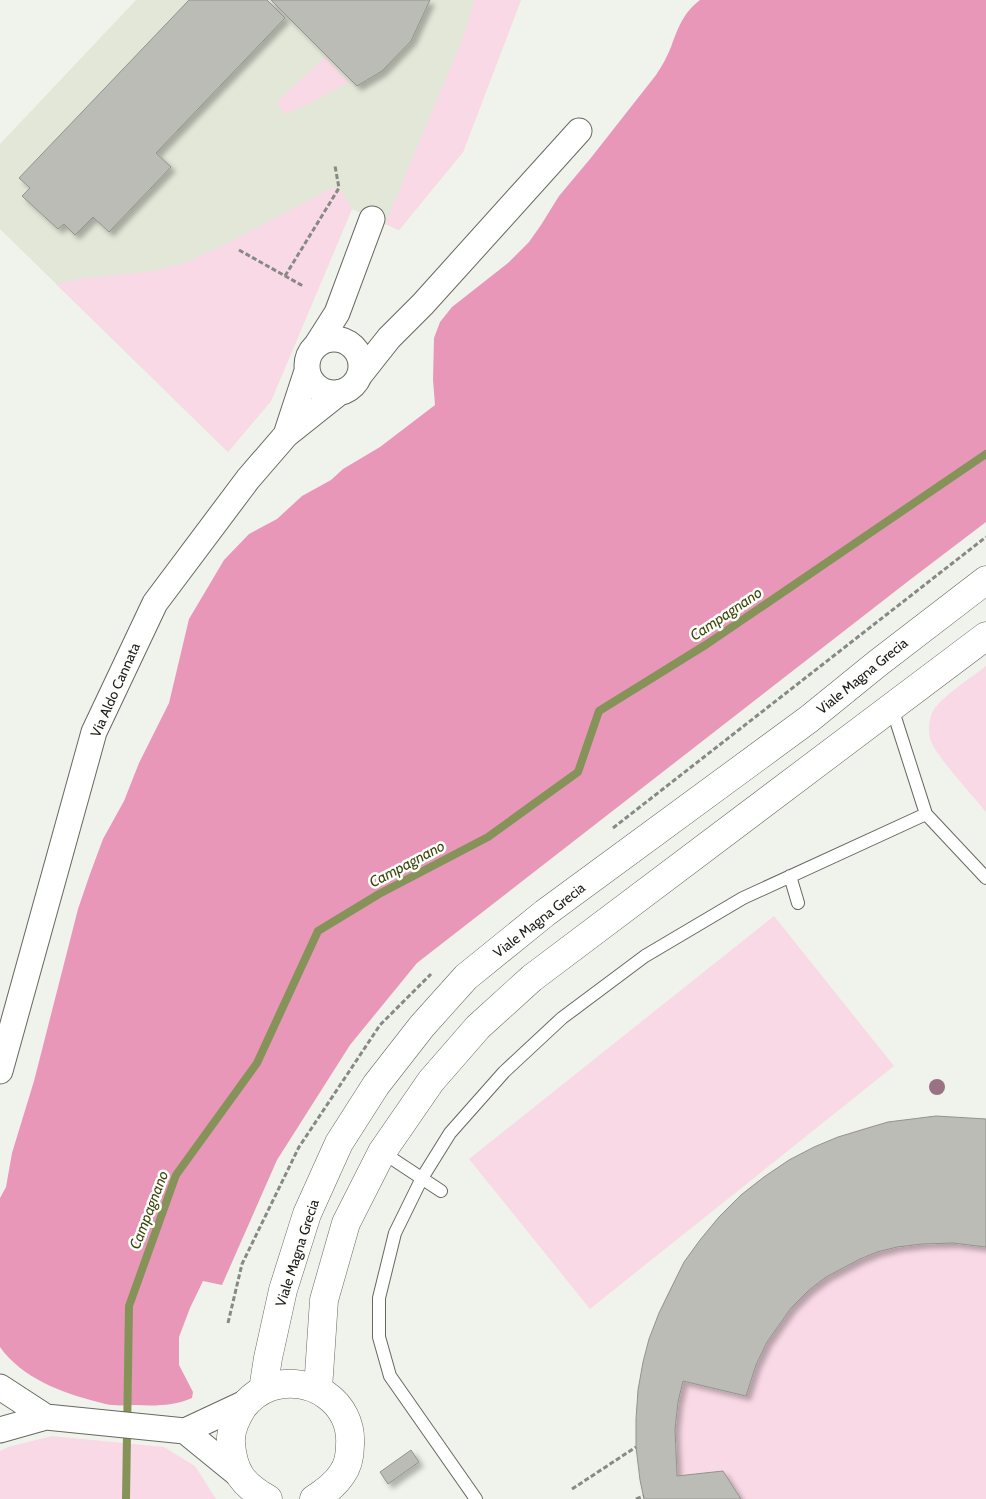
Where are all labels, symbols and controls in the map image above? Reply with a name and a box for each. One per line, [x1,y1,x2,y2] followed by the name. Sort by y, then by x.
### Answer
[687,583,766,645] water label: Campagnano
[813,634,911,718] street label: Viale Magna Grecia
[86,640,144,740] street label: Via Aldo Cannata
[366,837,448,891] water label: Campagnano
[489,878,589,962] street label: Viale Magna Grecia
[126,1168,172,1252] water label: Campagnano
[271,1197,323,1309] street label: Viale Magna Grecia

